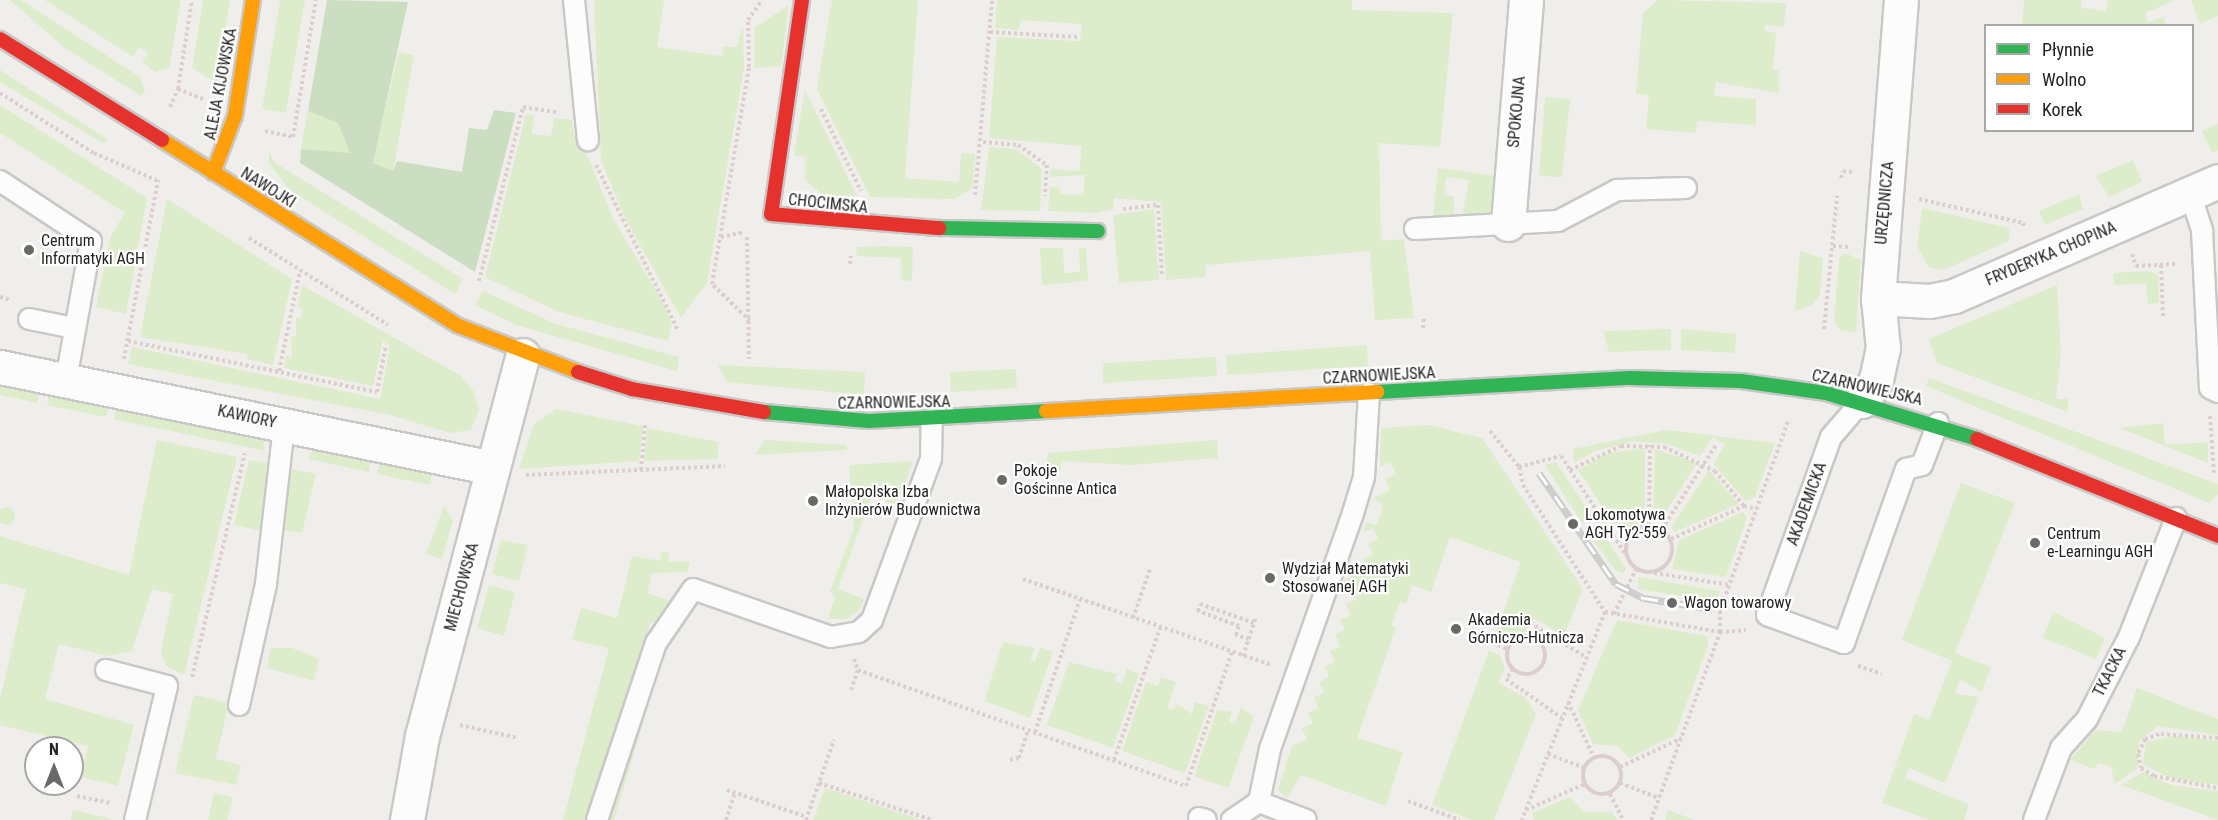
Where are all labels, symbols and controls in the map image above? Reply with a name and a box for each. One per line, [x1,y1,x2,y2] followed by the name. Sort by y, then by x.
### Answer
[1984,24,2194,132] legend
[201,26,241,142] street label: ALEJA KIJOWSKA
[2042,39,2094,60] text: Płynnie
[2042,69,2086,90] text: Wolno
[1504,75,1530,149] street label: SPOKOJNA
[2042,99,2082,120] text: Korek
[1872,161,1898,245] street label: URZĘDNICZA
[237,164,299,212] street label: NAWOJKI
[787,190,869,218] street label: CHOCIMSKA
[1983,218,2119,290] street label: FRYDERYKA CHOPINA
[41,231,145,269] place label: Centrum Informatyki AGH
[22,243,36,257] marker: Centrum Informatyki AGH
[1322,363,1436,389] street label: CZARNOWIEJSKA
[1810,366,1924,410] street label: CZARNOWIEJSKA
[837,392,951,414] street label: CZARNOWIEJSKA
[216,401,278,433] street label: KAWIORY
[1783,460,1831,548] street label: AKADEMICKA
[1014,461,1117,499] place label: Pokoje Gościnne Antica
[995,473,1009,487] marker: Pokoje Gościnne Antica
[825,482,981,520] place label: Małopolska Izba Inżynierów Budownictwa
[806,494,820,508] marker: Małopolska Izba Inżynierów Budownictwa
[1585,505,1667,543] place label: Lokomotywa AGH Ty2-559
[1566,517,1580,531] marker: Lokomotywa AGH Ty2-559
[2047,524,2153,562] place label: Centrum e-Learningu AGH
[2028,536,2042,550] marker: Centrum e-Learningu AGH
[441,541,483,633] street label: MIECHOWSKA
[1282,559,1409,597] place label: Wydział Matematyki Stosowanej AGH
[1263,571,1277,585] marker: Wydział Matematyki Stosowanej AGH
[1684,593,1791,613] place label: Wagon towarowy
[1665,596,1679,610] marker: Wagon towarowy
[1468,610,1584,648] place label: Akademia Górniczo-Hutnicza
[1449,622,1463,636] marker: Akademia Górniczo-Hutnicza
[2089,644,2131,700] street label: TKACKA
[24,736,84,796] north arrow
[49,740,59,759] text: N

